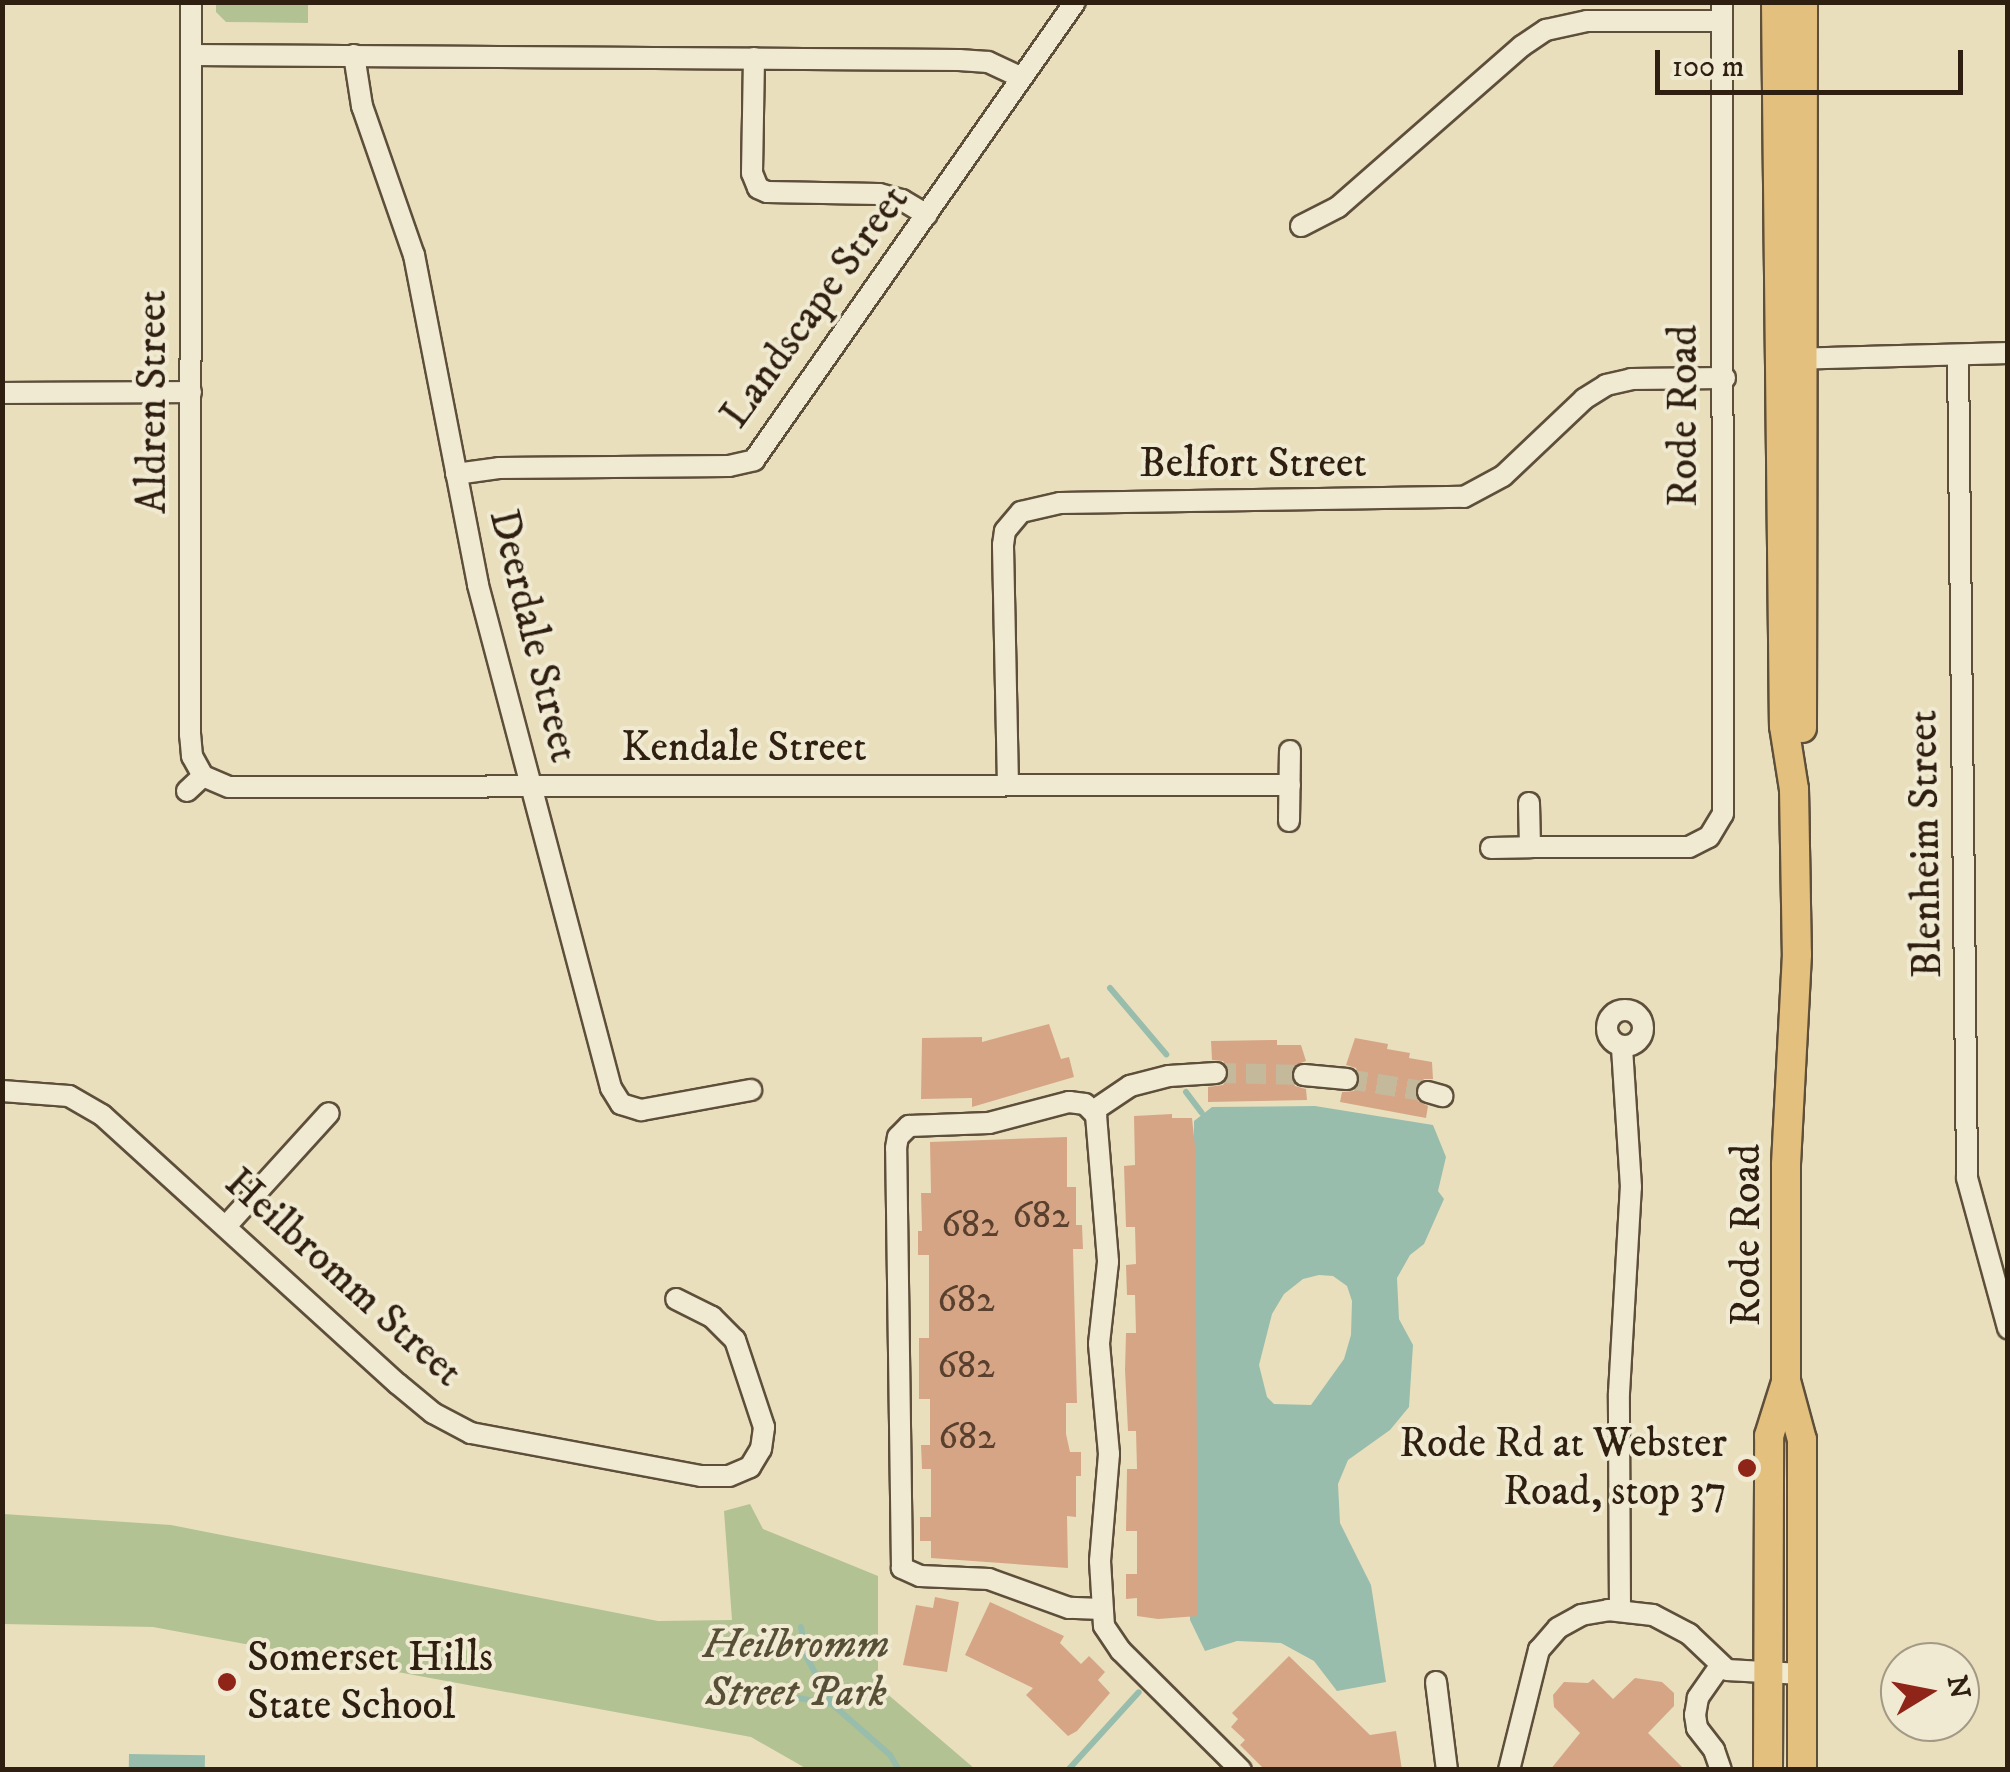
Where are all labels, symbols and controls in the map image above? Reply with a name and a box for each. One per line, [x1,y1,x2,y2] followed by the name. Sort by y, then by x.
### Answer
[1660,30,1968,92] scale bar
[1672,49,1744,86] text: 100 m
[710,176,920,438] street label: Landscape Street
[128,290,178,514] street label: Aldren Street
[1659,325,1709,507] street label: Rode Road
[1139,439,1367,489] street label: Belfort Street
[477,504,589,768] street label: Deerdale Street
[1898,709,1954,979] street label: Blenheim Street
[621,723,867,773] street label: Kendale Street
[1722,1144,1772,1326] street label: Rode Road
[214,1158,472,1398] street label: Heilbromm Street
[1012,1194,1070,1240] house number: 682
[941,1203,999,1249] house number: 682
[937,1278,995,1324] house number: 682
[937,1344,995,1390] house number: 682
[938,1415,996,1461] house number: 682
[1399,1419,1727,1518] place label: Rode Rd at Webster Road, stop 37
[1736,1457,1758,1479] marker: Rode Rd at Webster Road, stop 37
[703,1620,889,1718] park label: Heilbromm Street Park
[247,1633,493,1732] place label: Somerset Hills State School
[1880,1642,1980,1742] north arrow
[216,1671,238,1693] marker: Somerset Hills State School
[1939,1673,1977,1701] text: N

